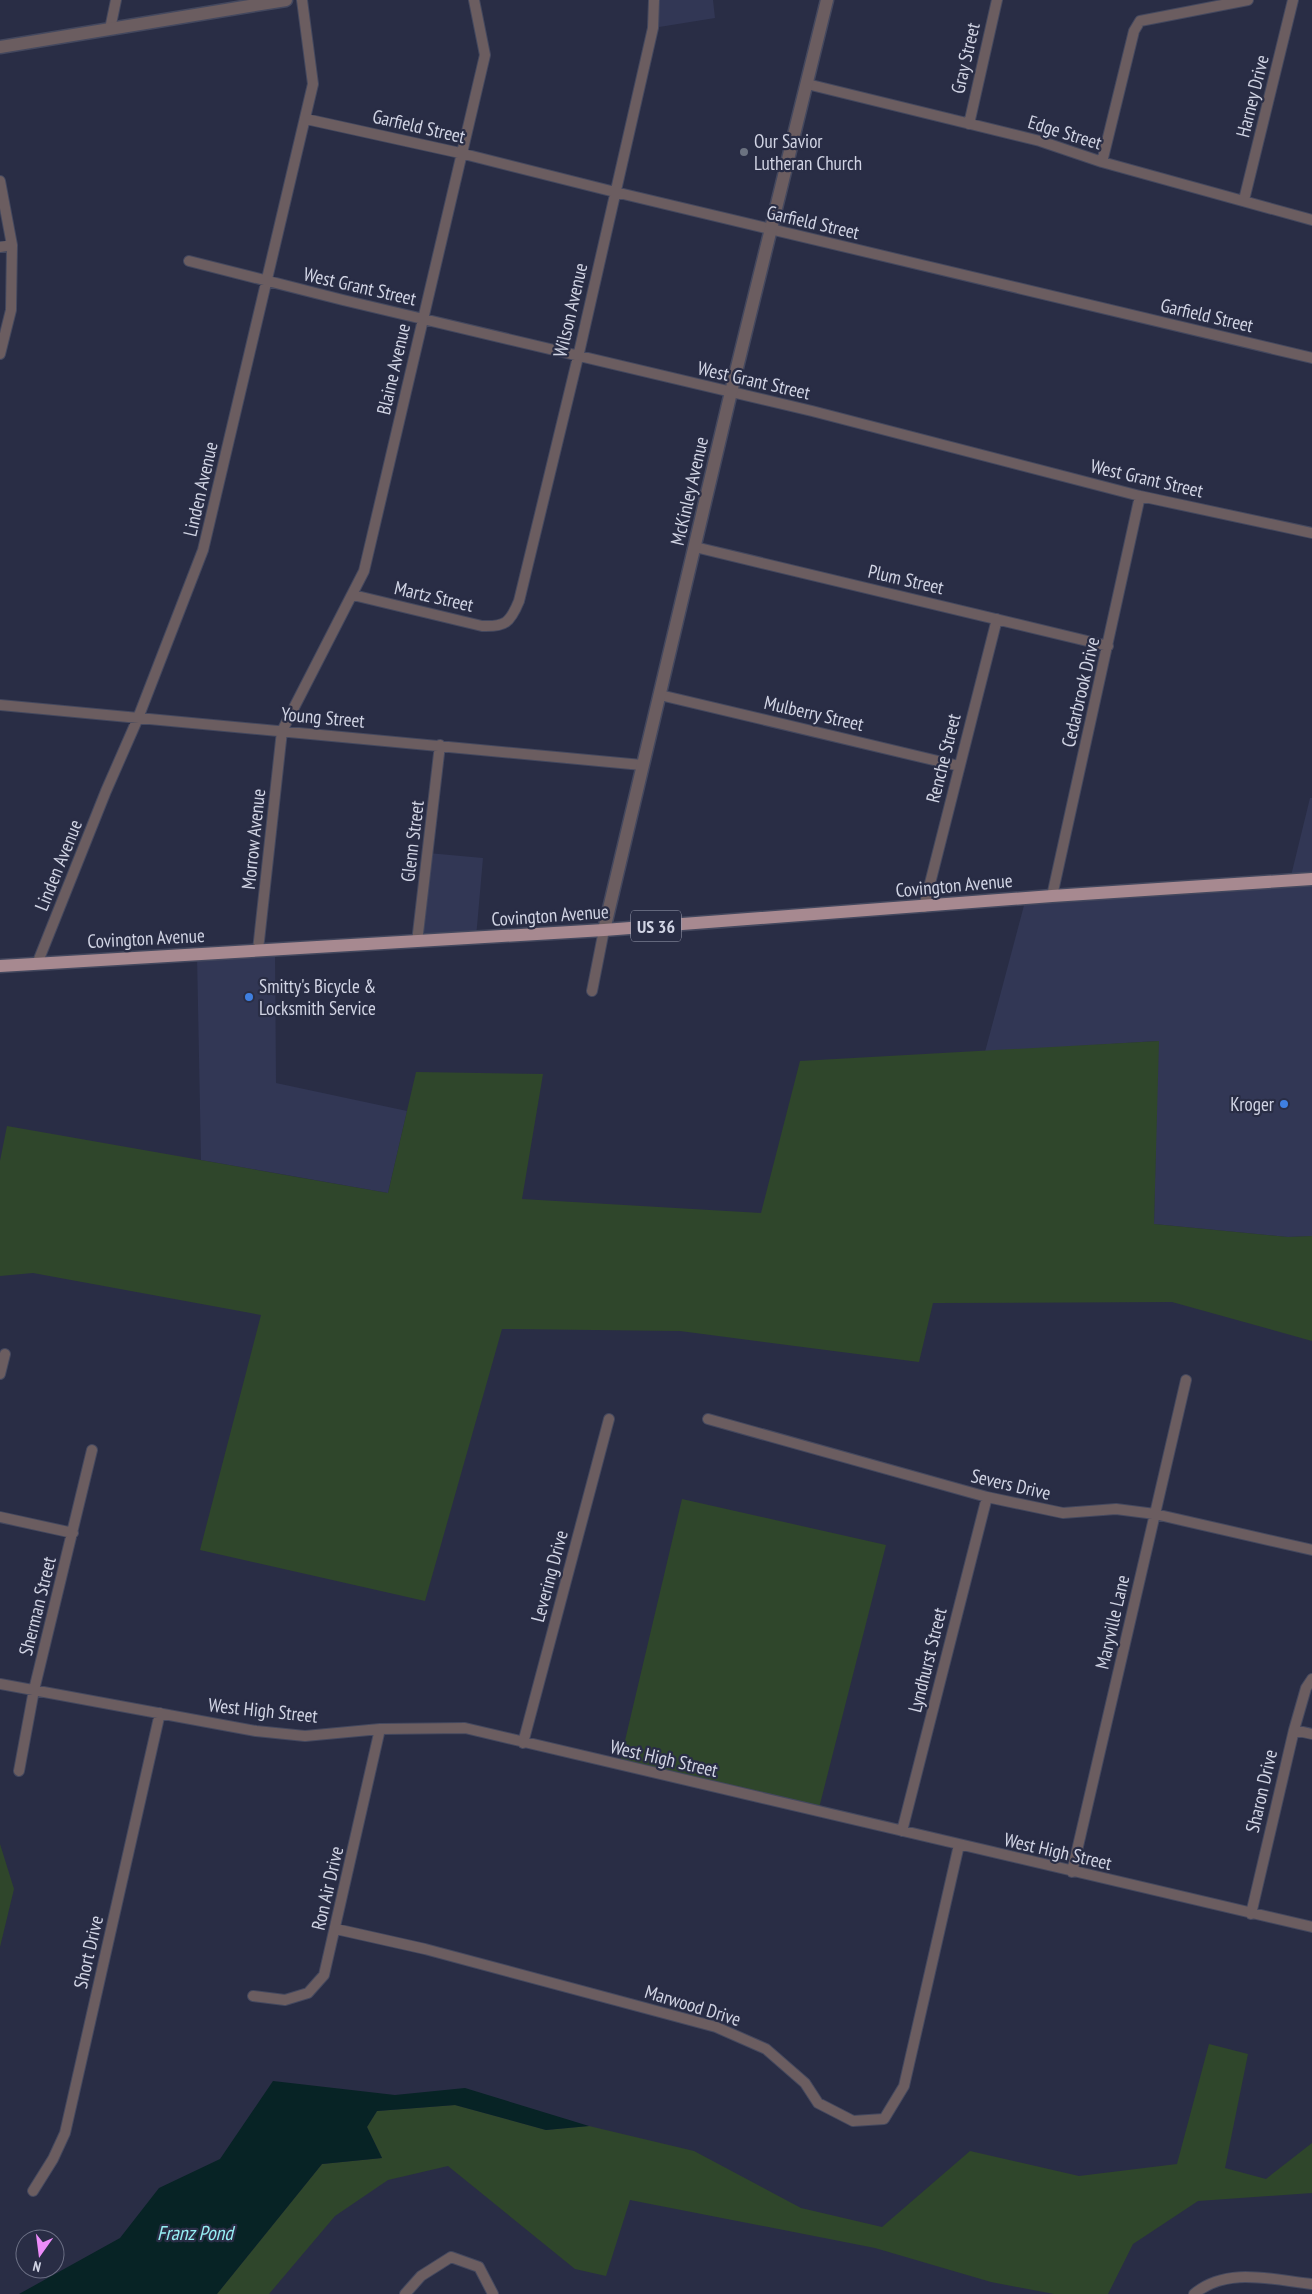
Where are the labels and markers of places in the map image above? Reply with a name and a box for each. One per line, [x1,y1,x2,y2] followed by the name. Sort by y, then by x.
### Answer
[754,129,862,175] place label: Our Savior Lutheran Church
[738,146,750,158] marker: Our Savior Lutheran Church
[259,974,376,1020] place label: Smitty's Bicycle & Locksmith Service
[243,991,255,1003] marker: Smitty's Bicycle & Locksmith Service
[1230,1092,1275,1116] place label: Kroger
[1278,1098,1290,1110] marker: Kroger

